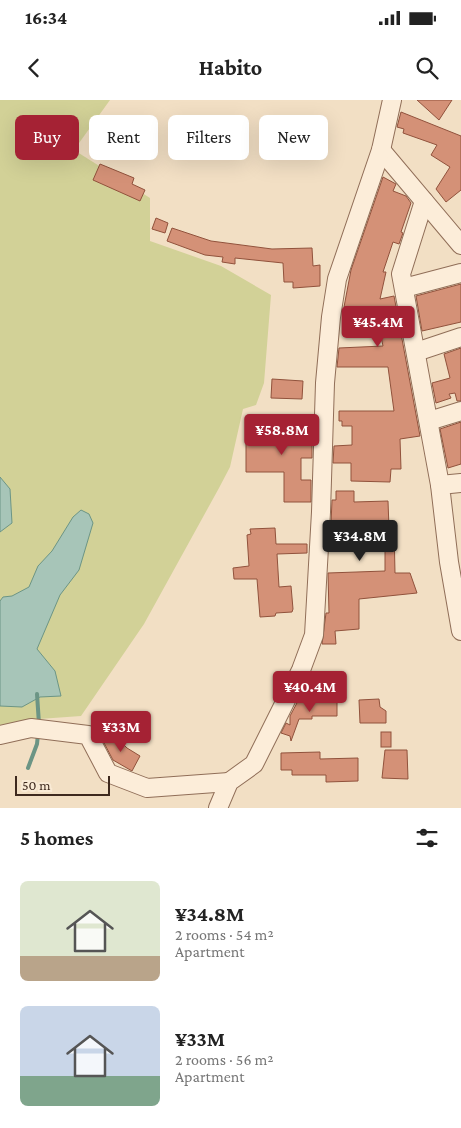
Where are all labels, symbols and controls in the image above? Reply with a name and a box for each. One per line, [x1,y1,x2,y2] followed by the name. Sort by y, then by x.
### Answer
[25,7,67,28] text: 16:34
[20,54,48,82] icon: back
[413,54,441,82] icon: search
[199,55,262,80] text: Habito
[15,115,79,160] chip: Buy
[89,115,158,160] chip: Rent
[168,115,249,160] chip: Filters
[259,115,328,160] chip: New
[337,306,419,348] pin: ¥45.4M
[353,313,403,330] text: ¥45.4M
[241,414,323,456] pin: ¥58.8M
[255,421,309,438] text: ¥58.8M
[319,520,401,562] pin: ¥34.8M
[334,527,386,544] text: ¥34.8M
[269,670,351,713] pin: ¥40.4M
[284,678,336,695] text: ¥40.4M
[91,710,151,753] pin: ¥33M
[102,718,140,735] text: ¥33M
[15,773,110,796] scale bar
[22,777,50,793] text: 50 m
[413,824,441,852] icon: filters
[20,826,93,850] text: 5 homes
[60,901,120,961] icon: home
[175,902,244,926] text: ¥34.8M
[175,926,274,943] text: 2 rooms · 54 m²
[175,943,245,960] text: Apartment
[60,1026,120,1086] icon: home
[175,1027,225,1051] text: ¥33M
[175,1051,274,1068] text: 2 rooms · 56 m²
[175,1068,245,1085] text: Apartment

